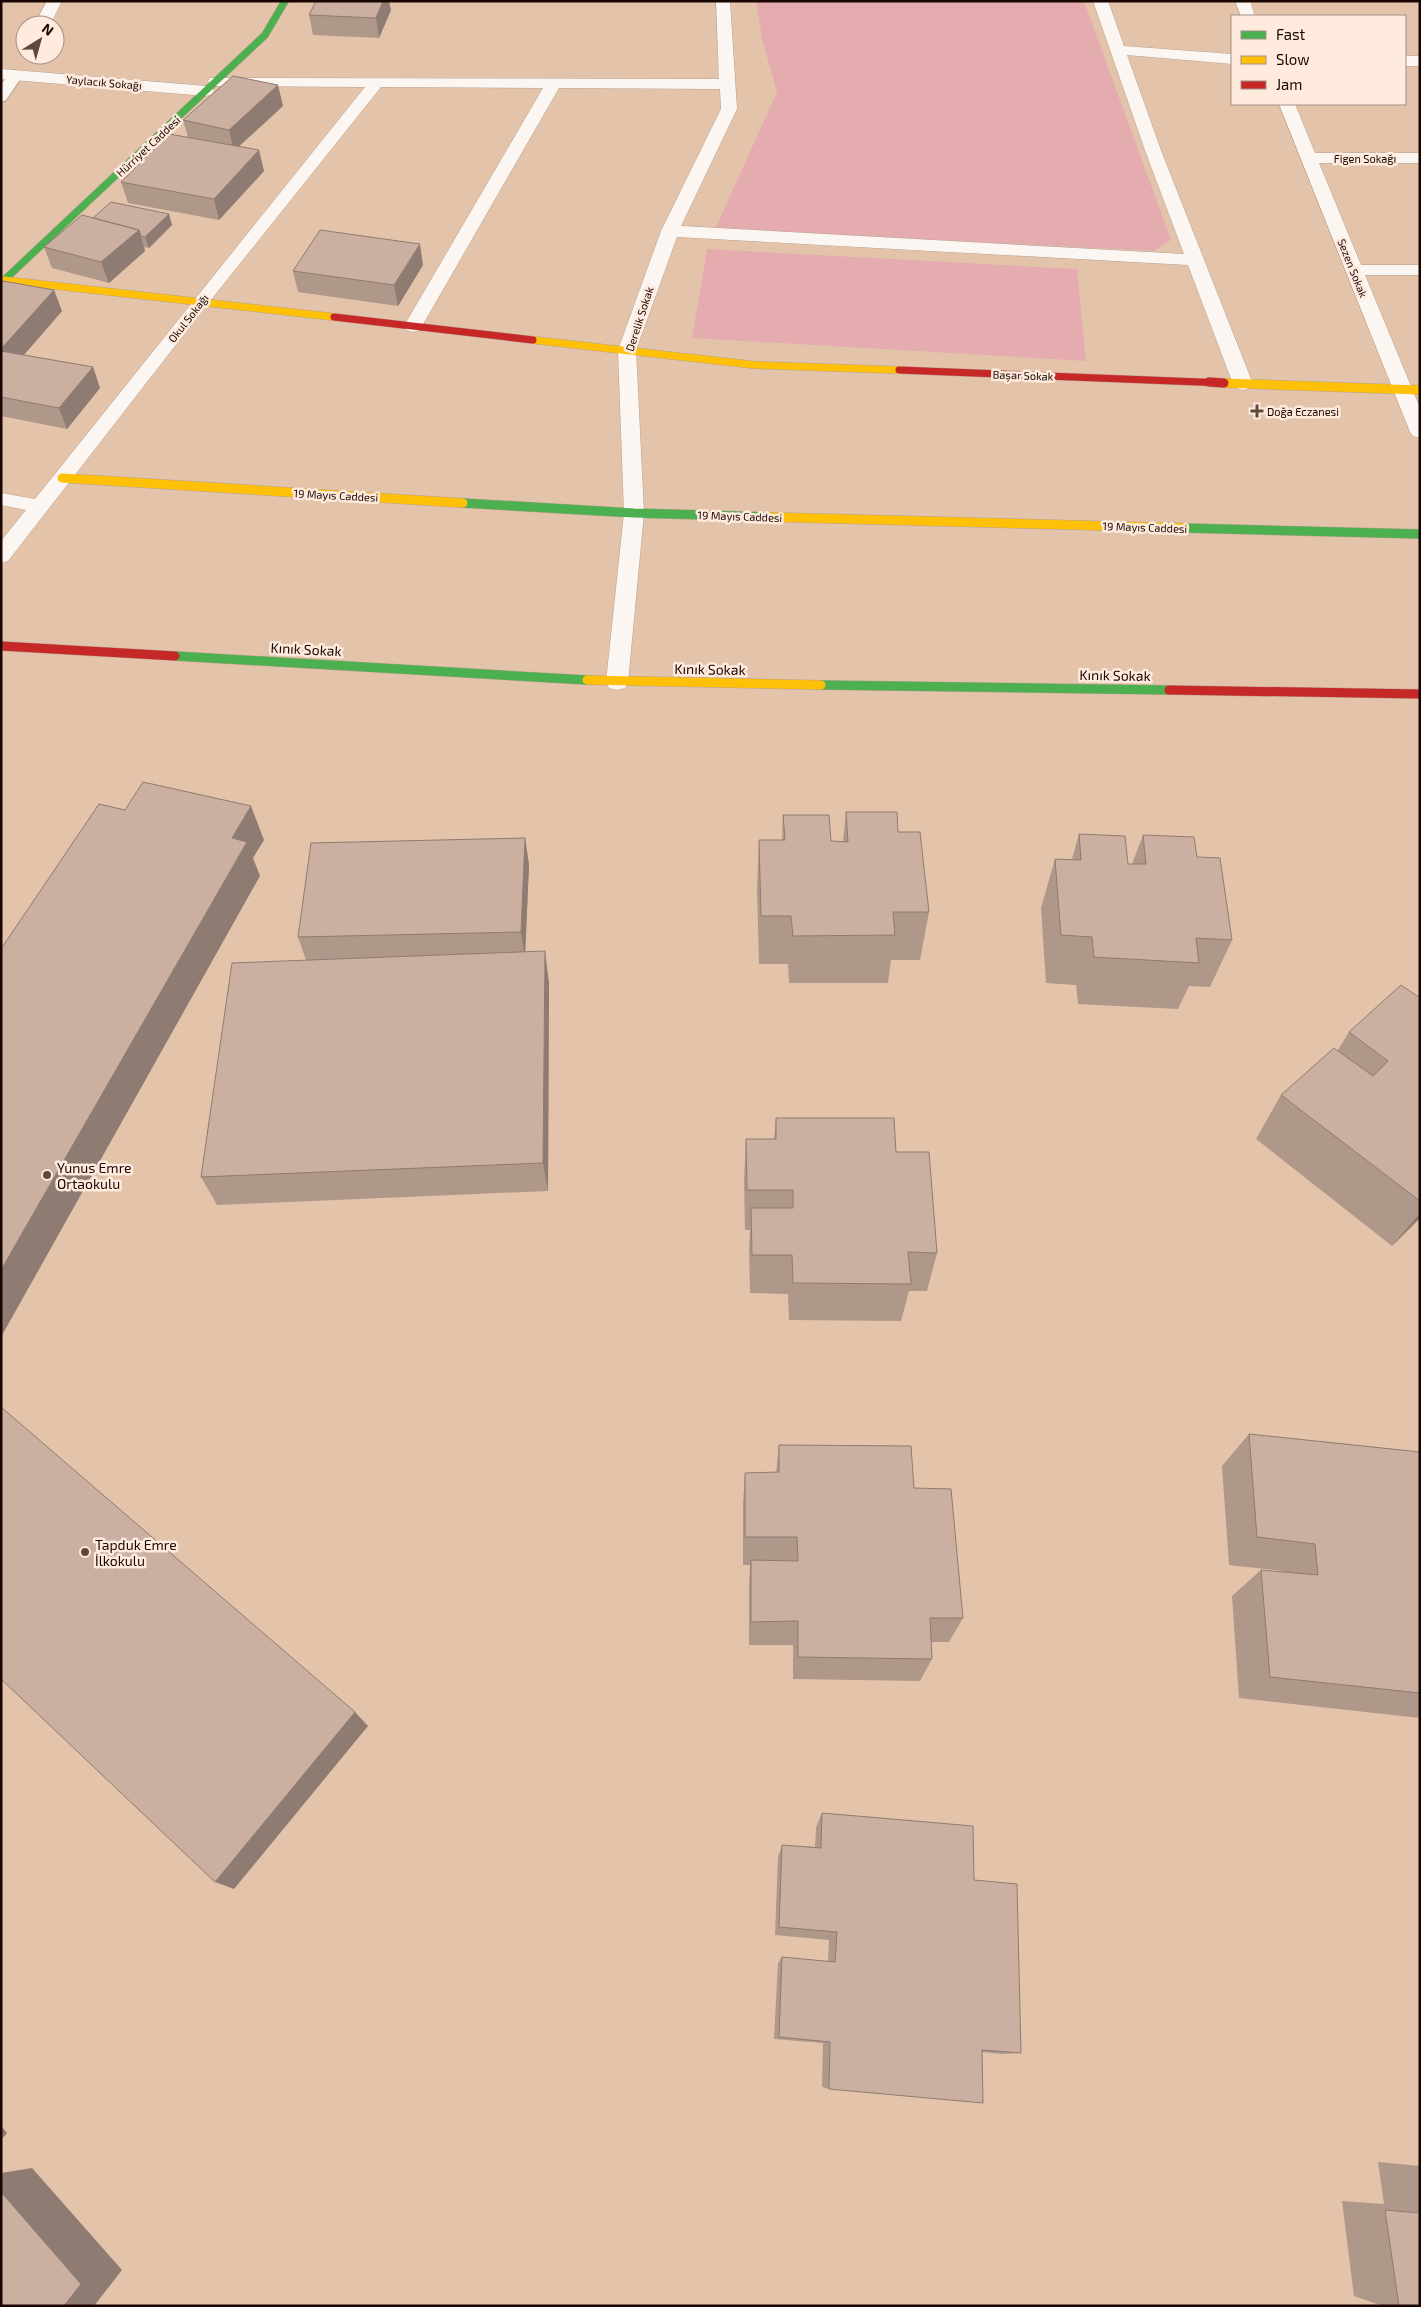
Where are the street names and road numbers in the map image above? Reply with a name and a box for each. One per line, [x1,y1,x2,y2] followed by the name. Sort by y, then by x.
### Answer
[66,72,142,92] street label: Yaylacık Sokağı
[113,113,183,179] street label: Hürriyet Caddesi
[1334,152,1396,165] street label: Figen Sokağı
[1335,237,1371,300] street label: Sezen Sokak
[622,285,656,353] street label: Derelik Sokak
[165,291,211,345] street label: Okul Sokağı
[992,367,1054,384] street label: Başar Sokak
[293,486,379,504] street label: 19 Mayıs Caddesi
[698,508,782,524] street label: 19 Mayıs Caddesi
[1103,519,1187,535] street label: 19 Mayıs Caddesi
[270,639,342,659] street label: Kınık Sokak
[674,660,746,678] street label: Kınık Sokak
[1079,666,1151,684] street label: Kınık Sokak

